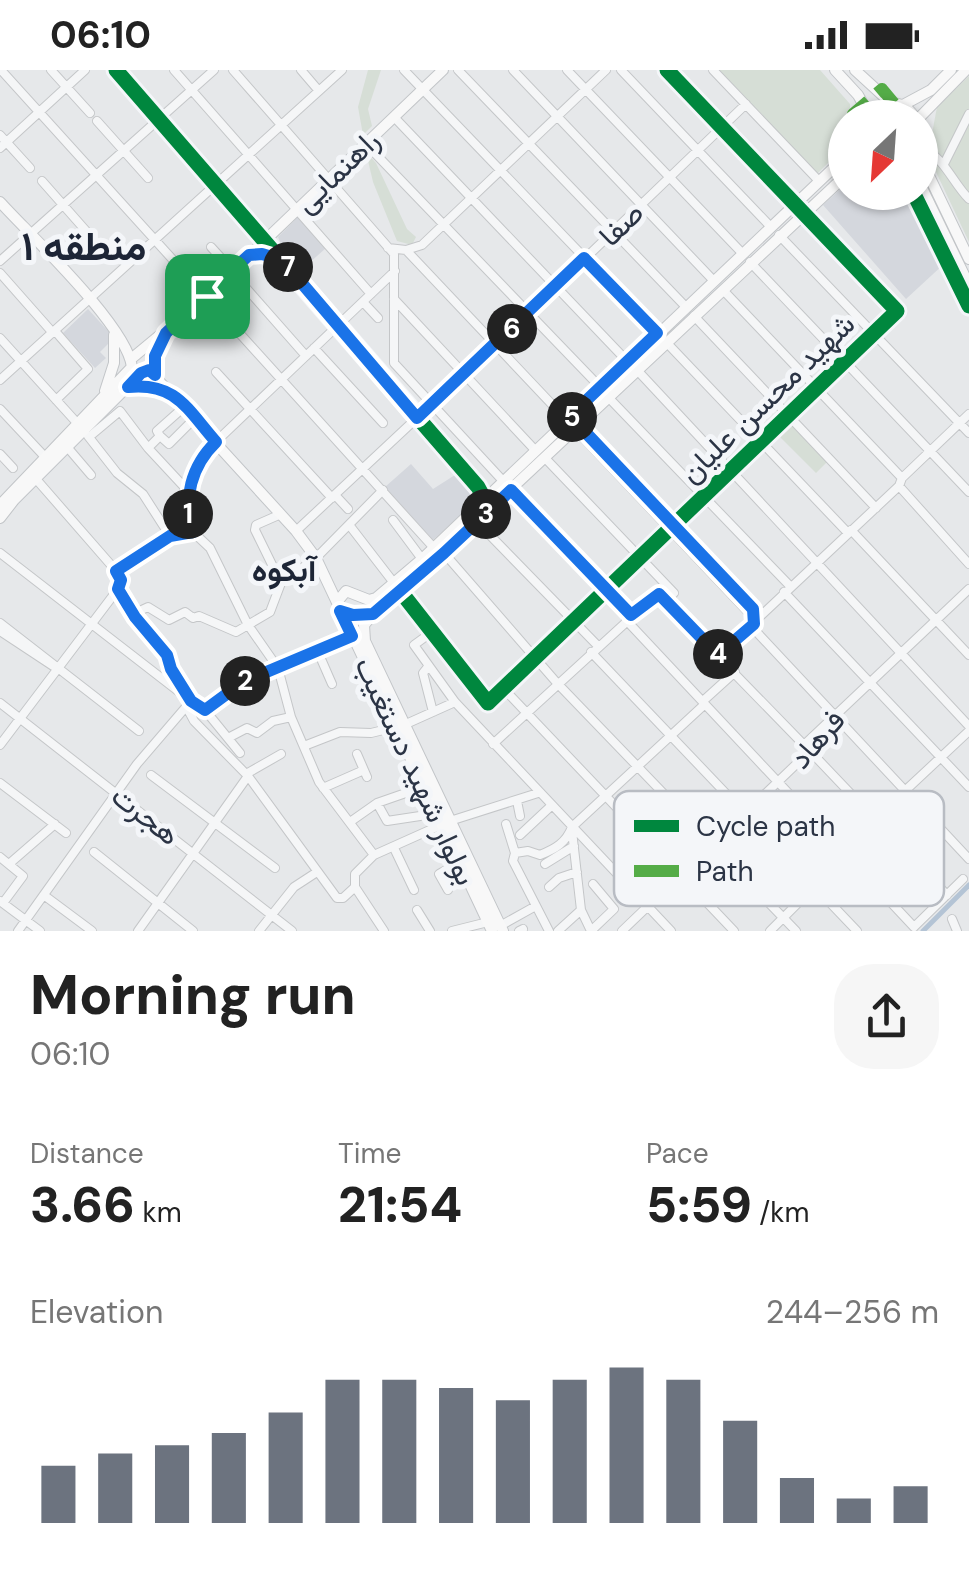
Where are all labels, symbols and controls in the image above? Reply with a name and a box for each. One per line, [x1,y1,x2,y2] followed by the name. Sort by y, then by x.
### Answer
[50,10,151,60] text: 06:10
[828,100,938,210] north arrow
[828,100,938,210] map controls
[286,121,388,221] street label: راهنمایی
[590,193,652,255] street label: صفا
[21,220,147,272] district label: منطقه ۱
[263,242,313,292] pin: 7
[280,248,296,285] text: 7
[165,254,250,339] pin
[180,269,235,324] icon: arrive
[487,304,537,354] pin: 6
[671,304,863,492] street label: شهید محسن علیان
[503,310,521,347] text: 6
[547,392,597,442] pin: 5
[563,398,581,435] text: 5
[163,489,213,539] pin: 1
[461,489,511,539] pin: 3
[183,495,193,532] text: 1
[478,495,494,532] text: 3
[252,549,319,591] district label: آبکوه
[693,629,743,679] pin: 4
[709,635,727,672] text: 4
[346,651,486,891] street label: بولوار شهید دستغیب
[220,656,270,706] pin: 2
[237,662,253,699] text: 2
[781,701,853,777] street label: فرهاد
[104,776,188,854] street label: هجرت
[614,791,944,906] legend
[696,808,835,845] text: Cycle path
[696,853,754,890] text: Path
[30,959,356,1031] text: Morning run
[834,964,939,1069] button: share
[30,1033,110,1075] text: 06:10
[30,1135,144,1172] text: Distance
[338,1135,401,1172] text: Time
[646,1135,709,1172] text: Pace
[30,1172,135,1238] text: 3.66
[338,1172,462,1238] text: 21:54
[646,1172,752,1238] text: 5:59
[135,1194,182,1231] text: km
[752,1194,809,1231] text: /km
[30,1291,163,1333] text: Elevation
[766,1291,939,1333] text: 244–256 m

